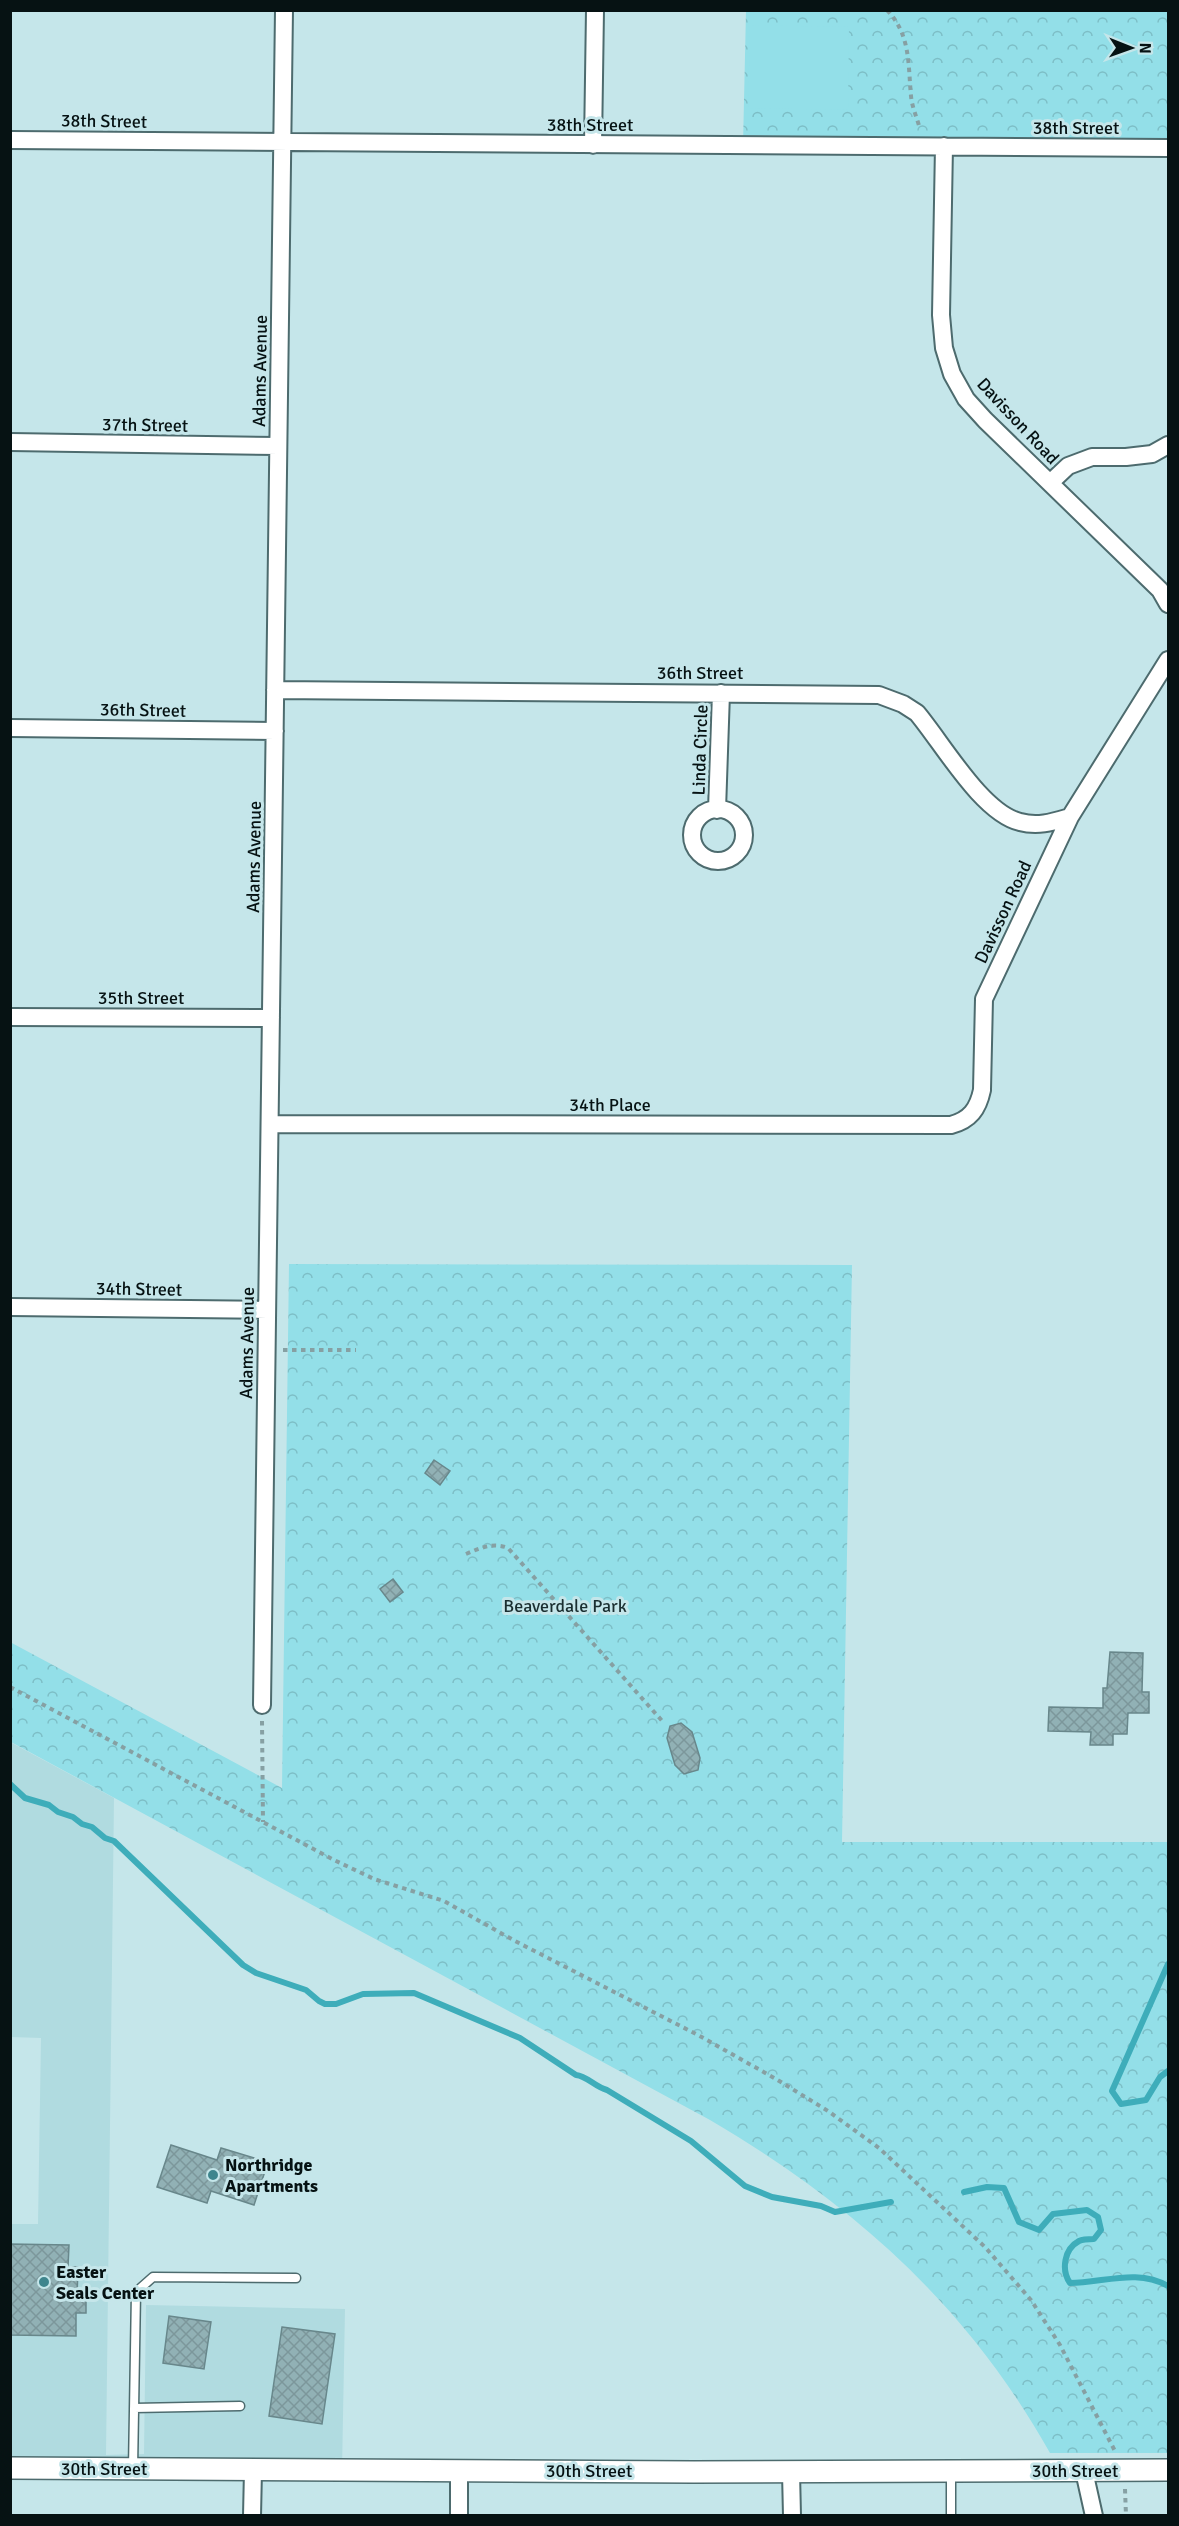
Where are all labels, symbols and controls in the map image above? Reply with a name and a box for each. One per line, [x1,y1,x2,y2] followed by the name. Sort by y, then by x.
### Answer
[1101,18,1161,78] north arrow
[1135,43,1155,54] text: N
[61,109,147,133] street label: 38th Street
[547,114,633,136] street label: 38th Street
[1033,117,1119,139] street label: 38th Street
[248,315,272,427] street label: Adams Avenue
[972,373,1064,469] street label: Davisson Road
[102,413,188,437] street label: 37th Street
[657,662,743,684] street label: 36th Street
[100,698,186,722] street label: 36th Street
[687,704,713,796] street label: Linda Circle
[242,801,266,913] street label: Adams Avenue
[970,857,1036,967] street label: Davisson Road
[98,987,184,1009] street label: 35th Street
[569,1094,651,1116] street label: 34th Place
[96,1277,182,1301] street label: 34th Street
[235,1287,259,1399] street label: Adams Avenue
[503,1595,627,1617] park label: Beaverdale Park
[225,2154,318,2197] place label: Northridge Apartments
[206,2168,220,2182] marker: Northridge Apartments
[56,2261,155,2304] place label: Easter Seals Center
[37,2275,51,2289] marker: Easter Seals Center
[61,2458,147,2480] street label: 30th Street
[546,2460,632,2482] street label: 30th Street
[1032,2460,1118,2482] street label: 30th Street

